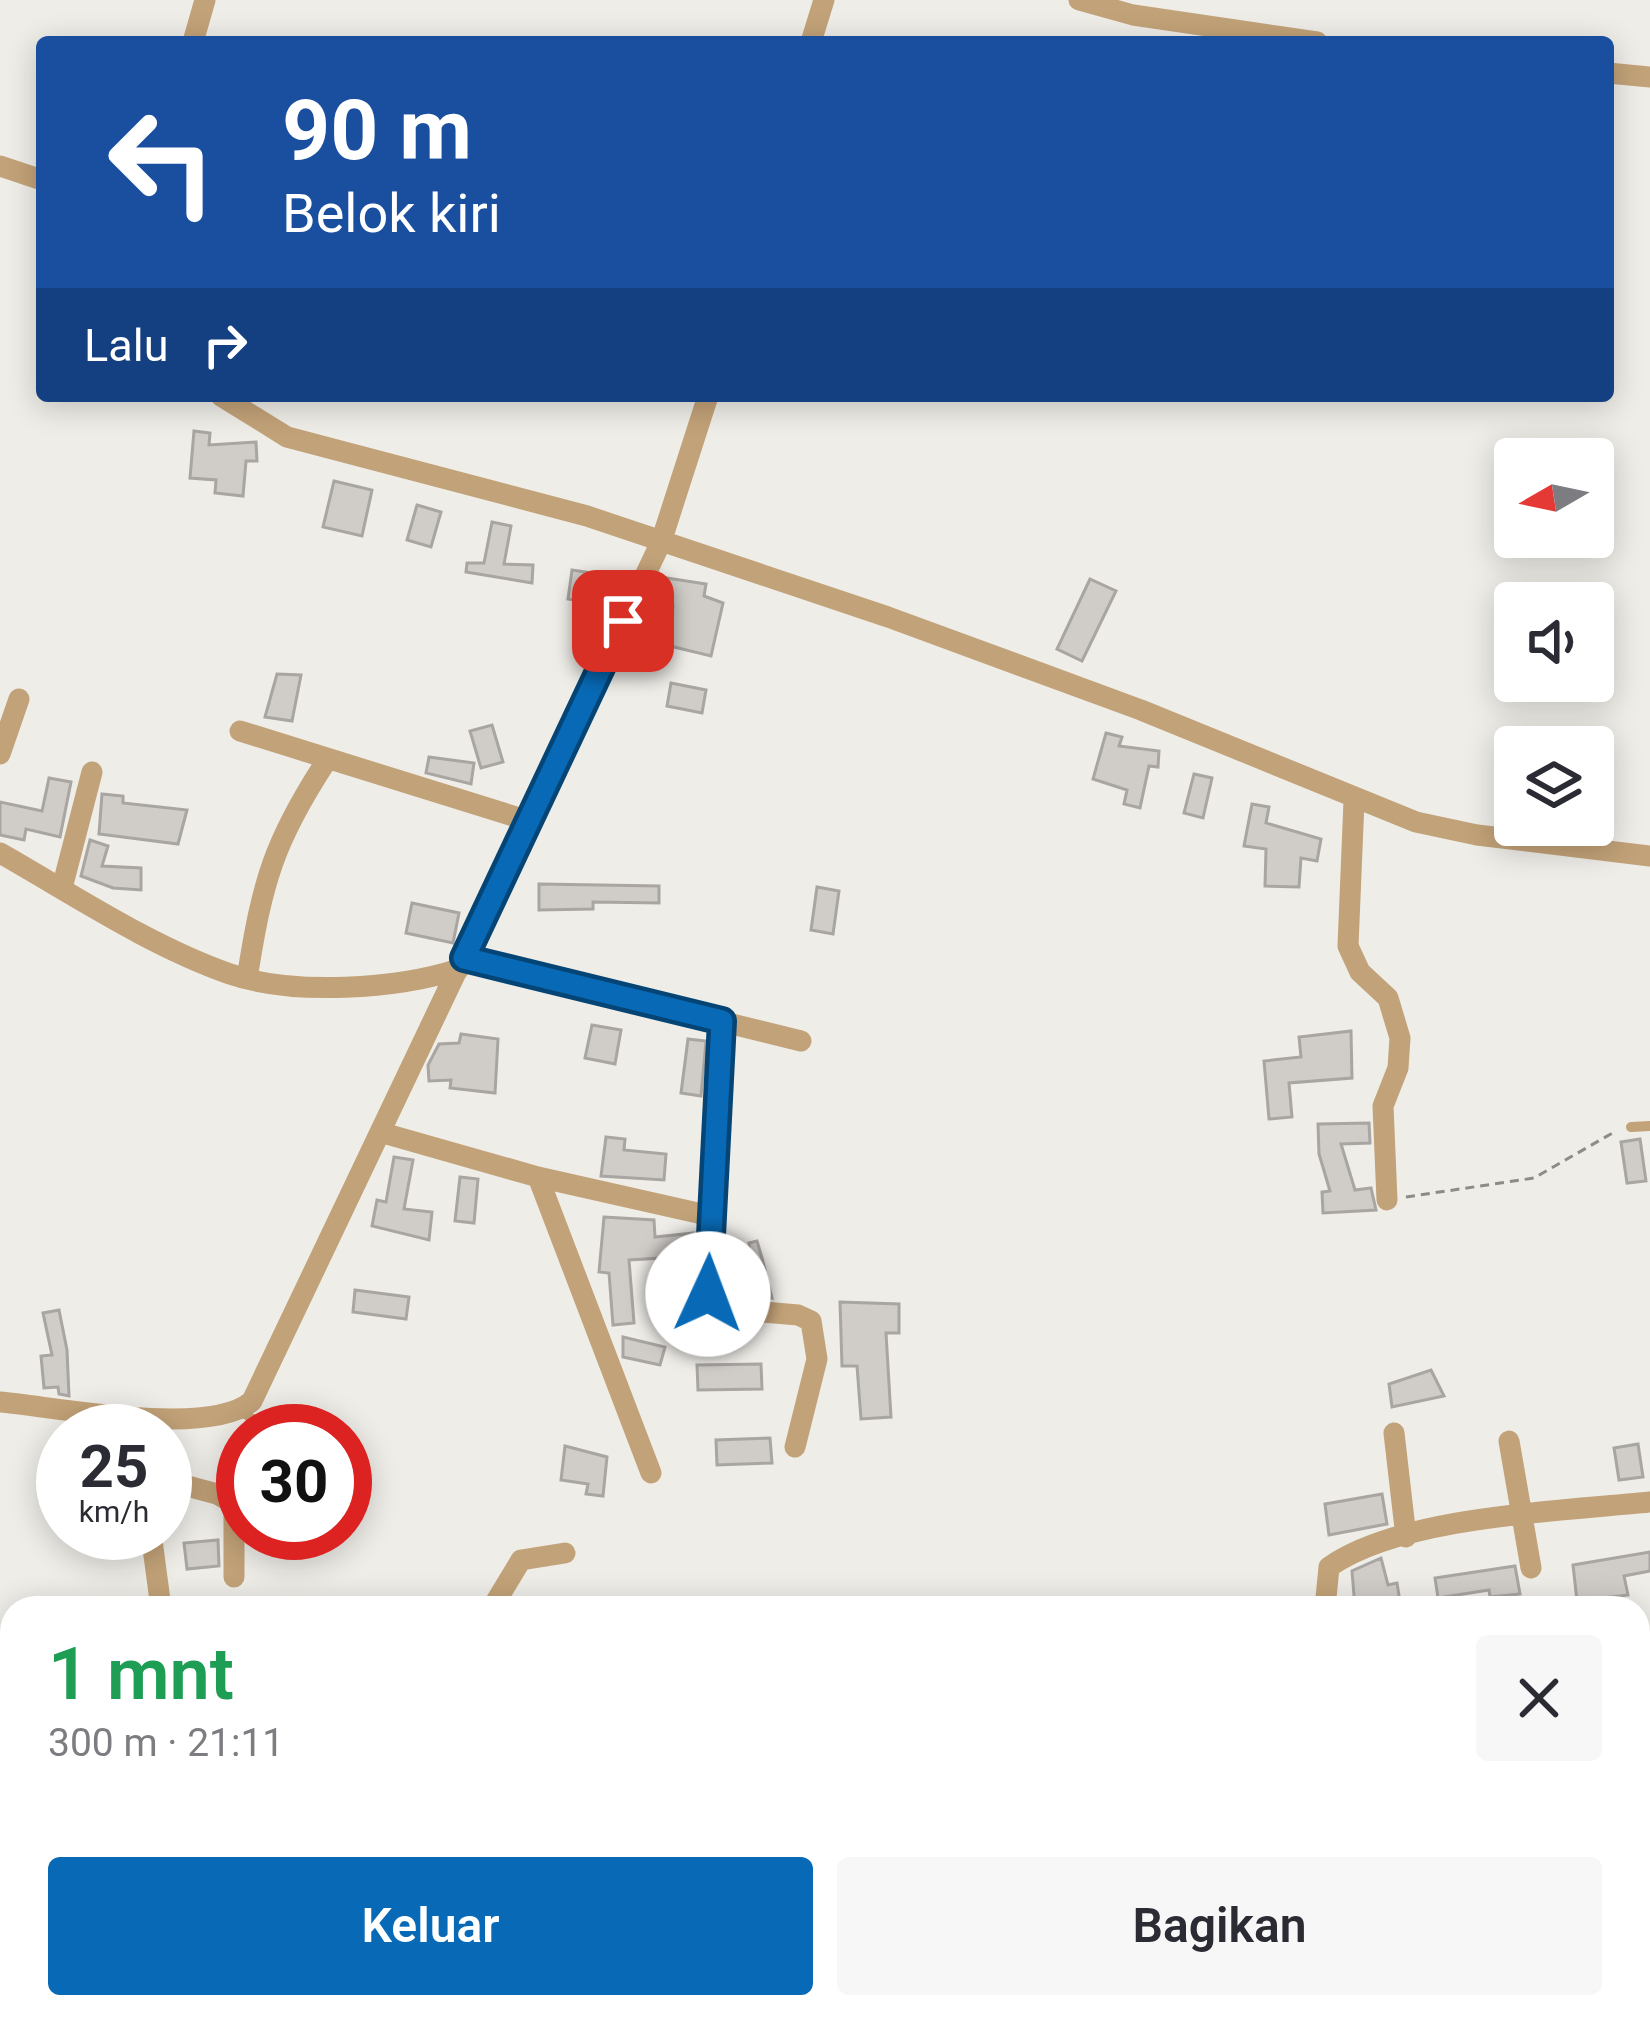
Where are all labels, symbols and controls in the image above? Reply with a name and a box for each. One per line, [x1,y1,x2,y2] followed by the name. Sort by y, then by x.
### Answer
[282,81,472,180] text: 90 m
[84,84,240,240] icon: left
[282,182,501,245] text: Belok kiri
[192,312,258,378] icon: right
[84,319,168,372] text: Lalu
[1494,438,1614,558] north arrow
[1494,438,1614,846] map controls
[572,570,674,672] pin
[1494,582,1614,702] button: sound
[590,588,656,654] icon: arrive
[1494,726,1614,846] button: layers
[645,1231,771,1357] position arrow
[216,1404,372,1560] speed limit sign: 30
[80,1431,148,1502] text: 25
[79,1494,149,1529] text: km/h
[48,1632,234,1717] text: 1 mnt
[1476,1635,1602,1761] button: close
[48,1720,284,1766] text: 300 m · 21:11
[48,1857,813,1995] button: Keluar
[837,1857,1602,1995] button: Bagikan

